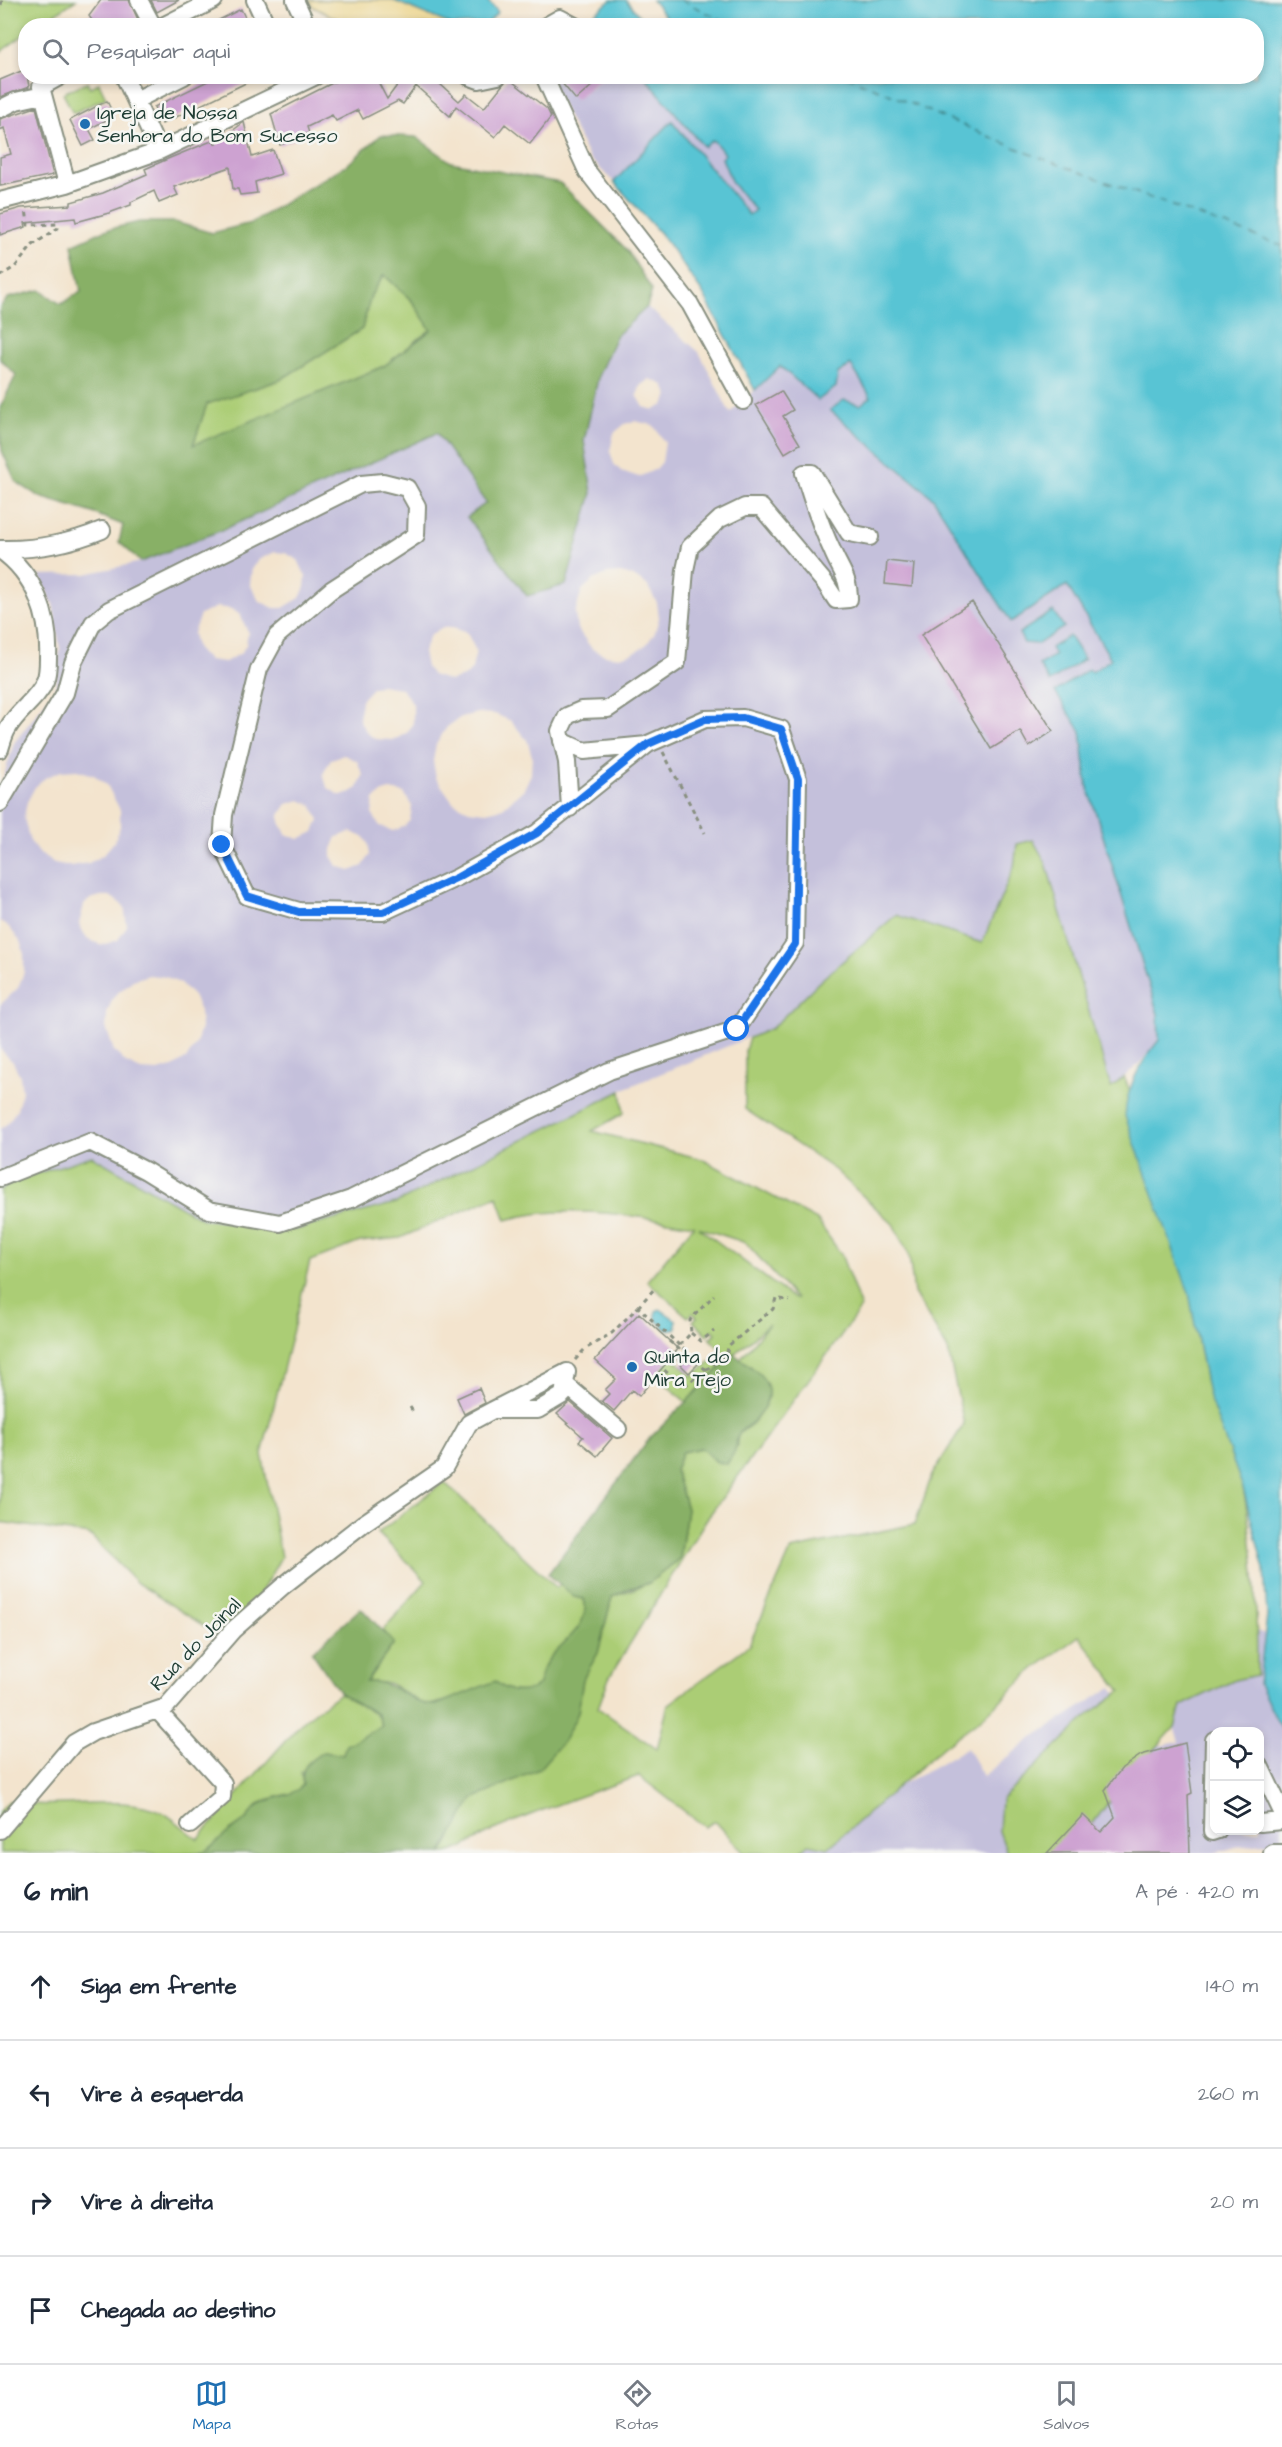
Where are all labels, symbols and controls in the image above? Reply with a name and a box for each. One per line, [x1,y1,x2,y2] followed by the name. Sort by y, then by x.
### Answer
[18,18,1264,84] search box
[39,35,72,68] icon: search
[87,36,230,67] text: Pesquisar aqui
[97,99,337,150] place label: Igreja de Nossa Senhora do Bom Sucesso
[78,117,92,131] marker: Igreja de Nossa Senhora do Bom Sucesso
[208,831,234,857] route end
[723,1015,749,1041] route start
[644,1343,731,1394] place label: Quinta do Mira Tejo
[625,1360,639,1374] marker: Quinta do Mira Tejo
[144,1592,248,1698] street label: Rua do Joinal
[1210,1727,1264,1835] map controls
[1210,1727,1264,1781] button: locate
[1210,1781,1264,1835] button: layers
[24,1874,88,1910] text: 6 min
[1135,1878,1258,1906] text: A pé · 420 m
[24,1970,57,2003] icon: ahead
[81,1971,237,2002] text: Siga em frente
[1206,1972,1258,2000] text: 140 m
[24,2078,57,2111] icon: left
[81,2079,243,2110] text: Vire à esquerda
[1198,2080,1258,2108] text: 260 m
[24,2186,57,2219] icon: right
[81,2187,213,2218] text: Vire à direita
[1210,2188,1258,2216] text: 20 m
[24,2294,57,2327] icon: arrive
[81,2295,275,2326] text: Chegada ao destino
[192,2377,231,2435] tab: Mapa
[616,2377,659,2435] tab: Rotas
[1043,2377,1090,2435] tab: Salvos

